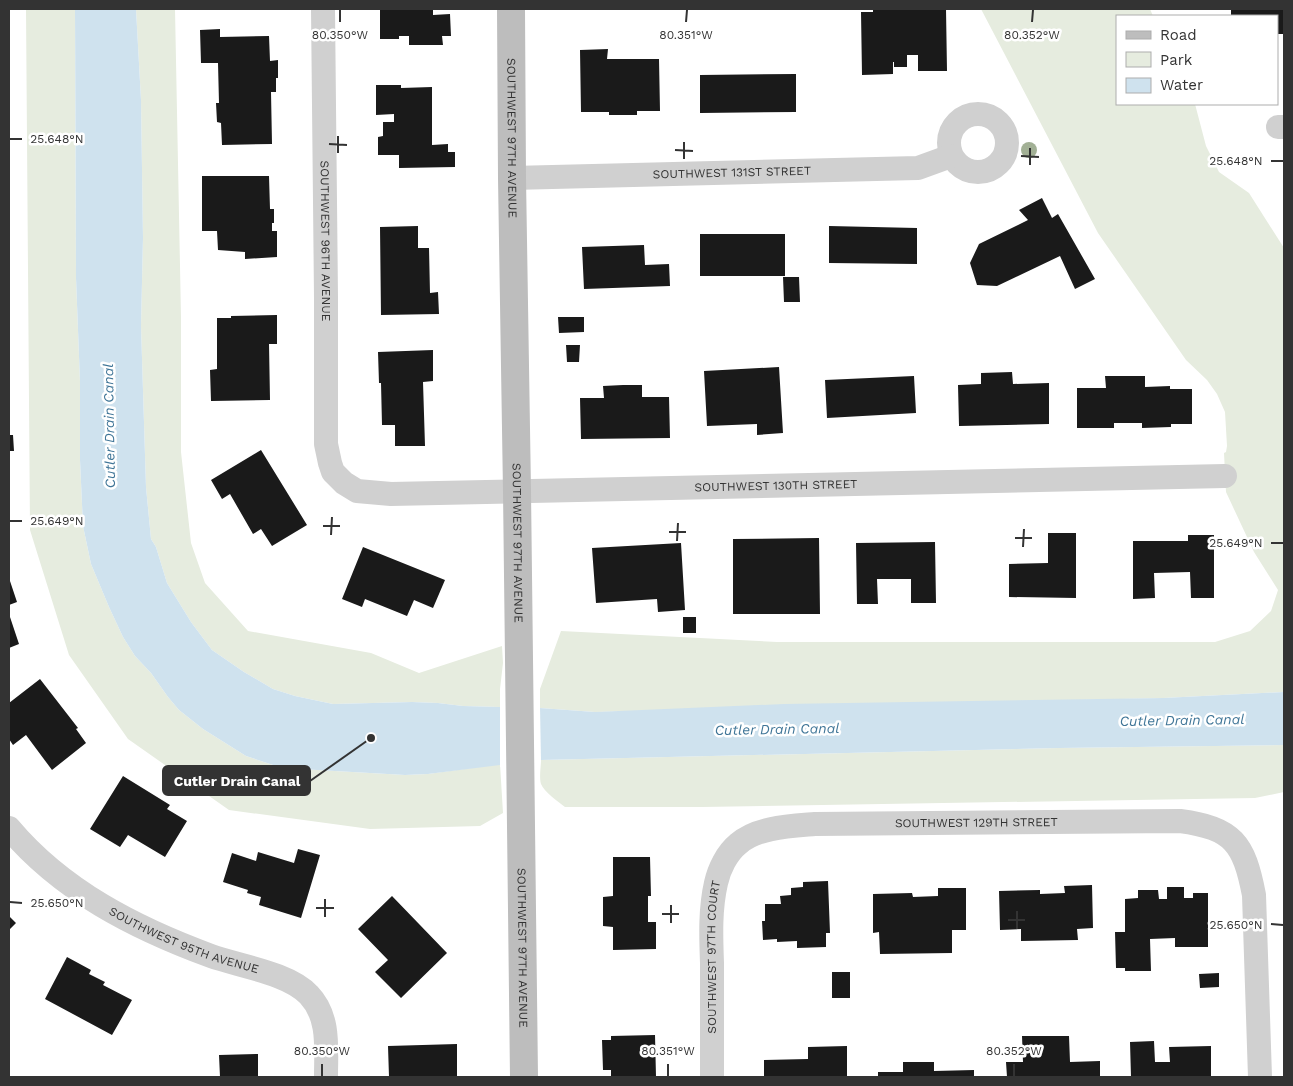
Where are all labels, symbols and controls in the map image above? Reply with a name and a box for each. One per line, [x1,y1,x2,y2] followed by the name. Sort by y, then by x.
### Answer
[1116,15,1278,105] legend
[1160,26,1197,44] text: Road
[312,28,369,42] text: 80.350°W
[659,28,713,42] text: 80.351°W
[1004,28,1060,42] text: 80.352°W
[1160,51,1193,69] text: Park
[504,58,520,218] street label: SOUTHWEST 97TH AVENUE
[1160,76,1203,94] text: Water
[30,132,84,146] text: 25.648°N
[1209,154,1263,168] text: 25.648°N
[318,161,333,322] street label: SOUTHWEST 96TH AVENUE
[653,164,811,182] street label: SOUTHWEST 131ST STREET
[100,363,118,489] water label: Cutler Drain Canal
[510,463,526,623] street label: SOUTHWEST 97TH AVENUE
[694,477,858,494] street label: SOUTHWEST 130TH STREET
[30,514,84,528] text: 25.649°N
[1209,536,1263,550] text: 25.649°N
[1119,711,1245,729] water label: Cutler Drain Canal
[714,720,840,738] water label: Cutler Drain Canal
[163,766,310,795] callout: Cutler Drain Canal
[174,773,301,789] text: Cutler Drain Canal
[895,815,1058,830] street label: SOUTHWEST 129TH STREET
[515,868,530,1028] street label: SOUTHWEST 97TH AVENUE
[704,879,723,1034] street label: SOUTHWEST 97TH COURT
[30,896,84,910] text: 25.650°N
[106,904,261,976] street label: SOUTHWEST 95TH AVENUE
[1209,918,1263,932] text: 25.650°N
[294,1044,351,1058] text: 80.350°W
[641,1044,695,1058] text: 80.351°W
[986,1044,1042,1058] text: 80.352°W

